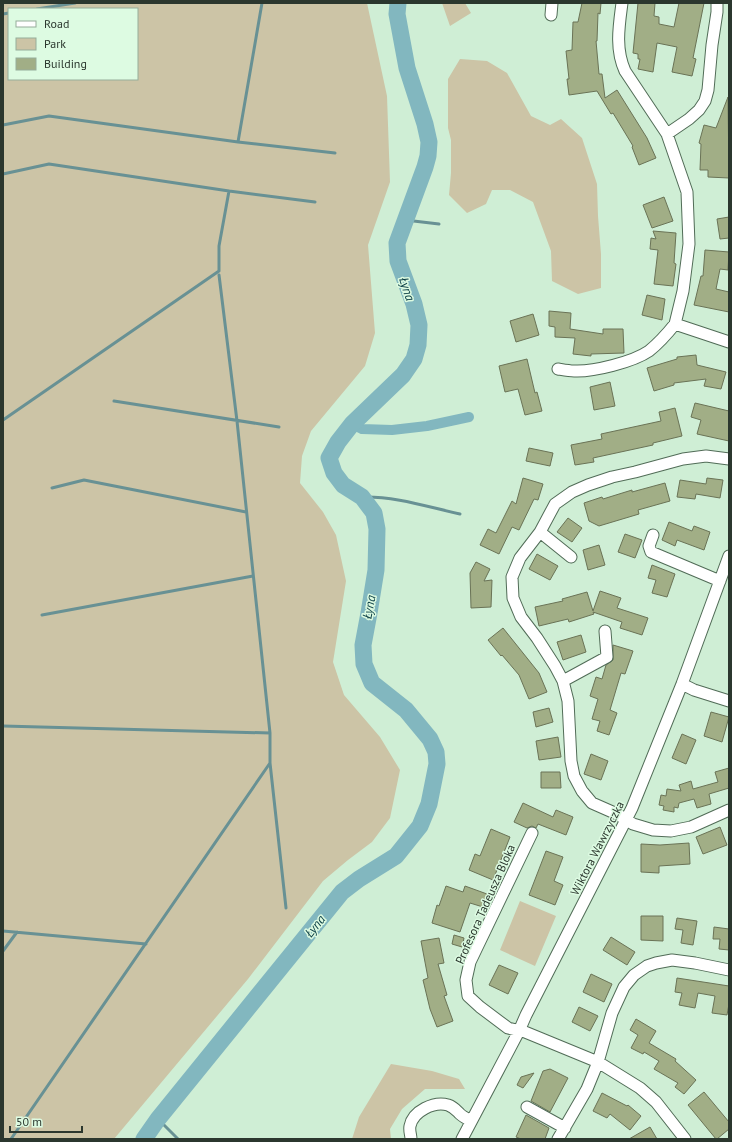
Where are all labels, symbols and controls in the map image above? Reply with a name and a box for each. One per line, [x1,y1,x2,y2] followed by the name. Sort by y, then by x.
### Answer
[8,8,138,80] legend
[44,16,69,31] text: Road
[44,36,66,51] text: Park
[44,56,87,71] text: Building
[395,275,419,304] water label: Łyna
[359,593,380,620] water label: Łyna
[567,798,627,898] street label: Wiktora Wawrzyczka
[452,842,518,966] street label: Profesora Tadeusza Bloka
[301,911,330,941] water label: Łyna
[10,1108,82,1134] scale bar
[16,1114,42,1129] text: 50 m

